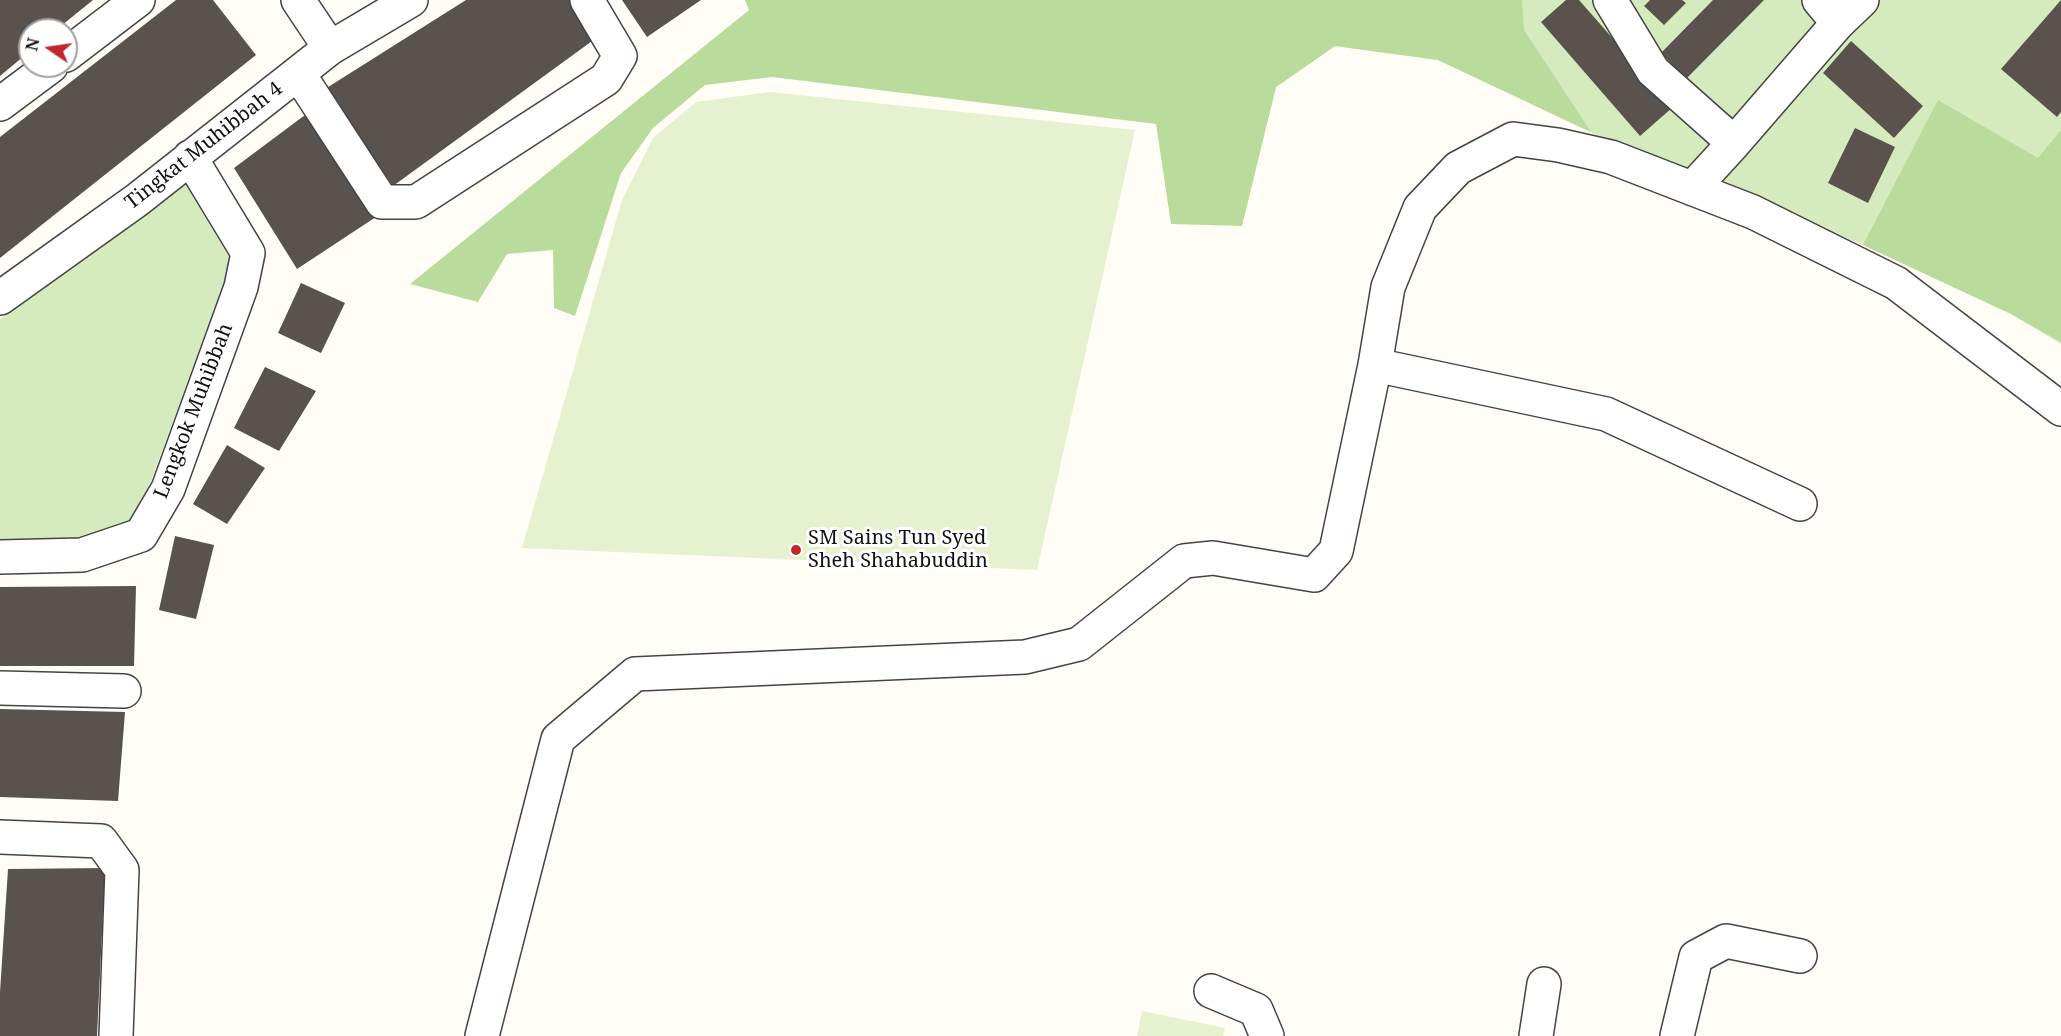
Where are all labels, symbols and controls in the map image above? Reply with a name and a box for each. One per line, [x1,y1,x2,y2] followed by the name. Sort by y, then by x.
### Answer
[18,18,78,78] north arrow
[20,36,45,53] text: N
[121,77,287,215] street label: Tingkat Muhibbah 4
[150,320,238,502] street label: Lengkok Muhibbah
[808,526,988,573] place label: SM Sains Tun Syed Sheh Shahabuddin
[789,543,803,557] marker: SM Sains Tun Syed Sheh Shahabuddin

